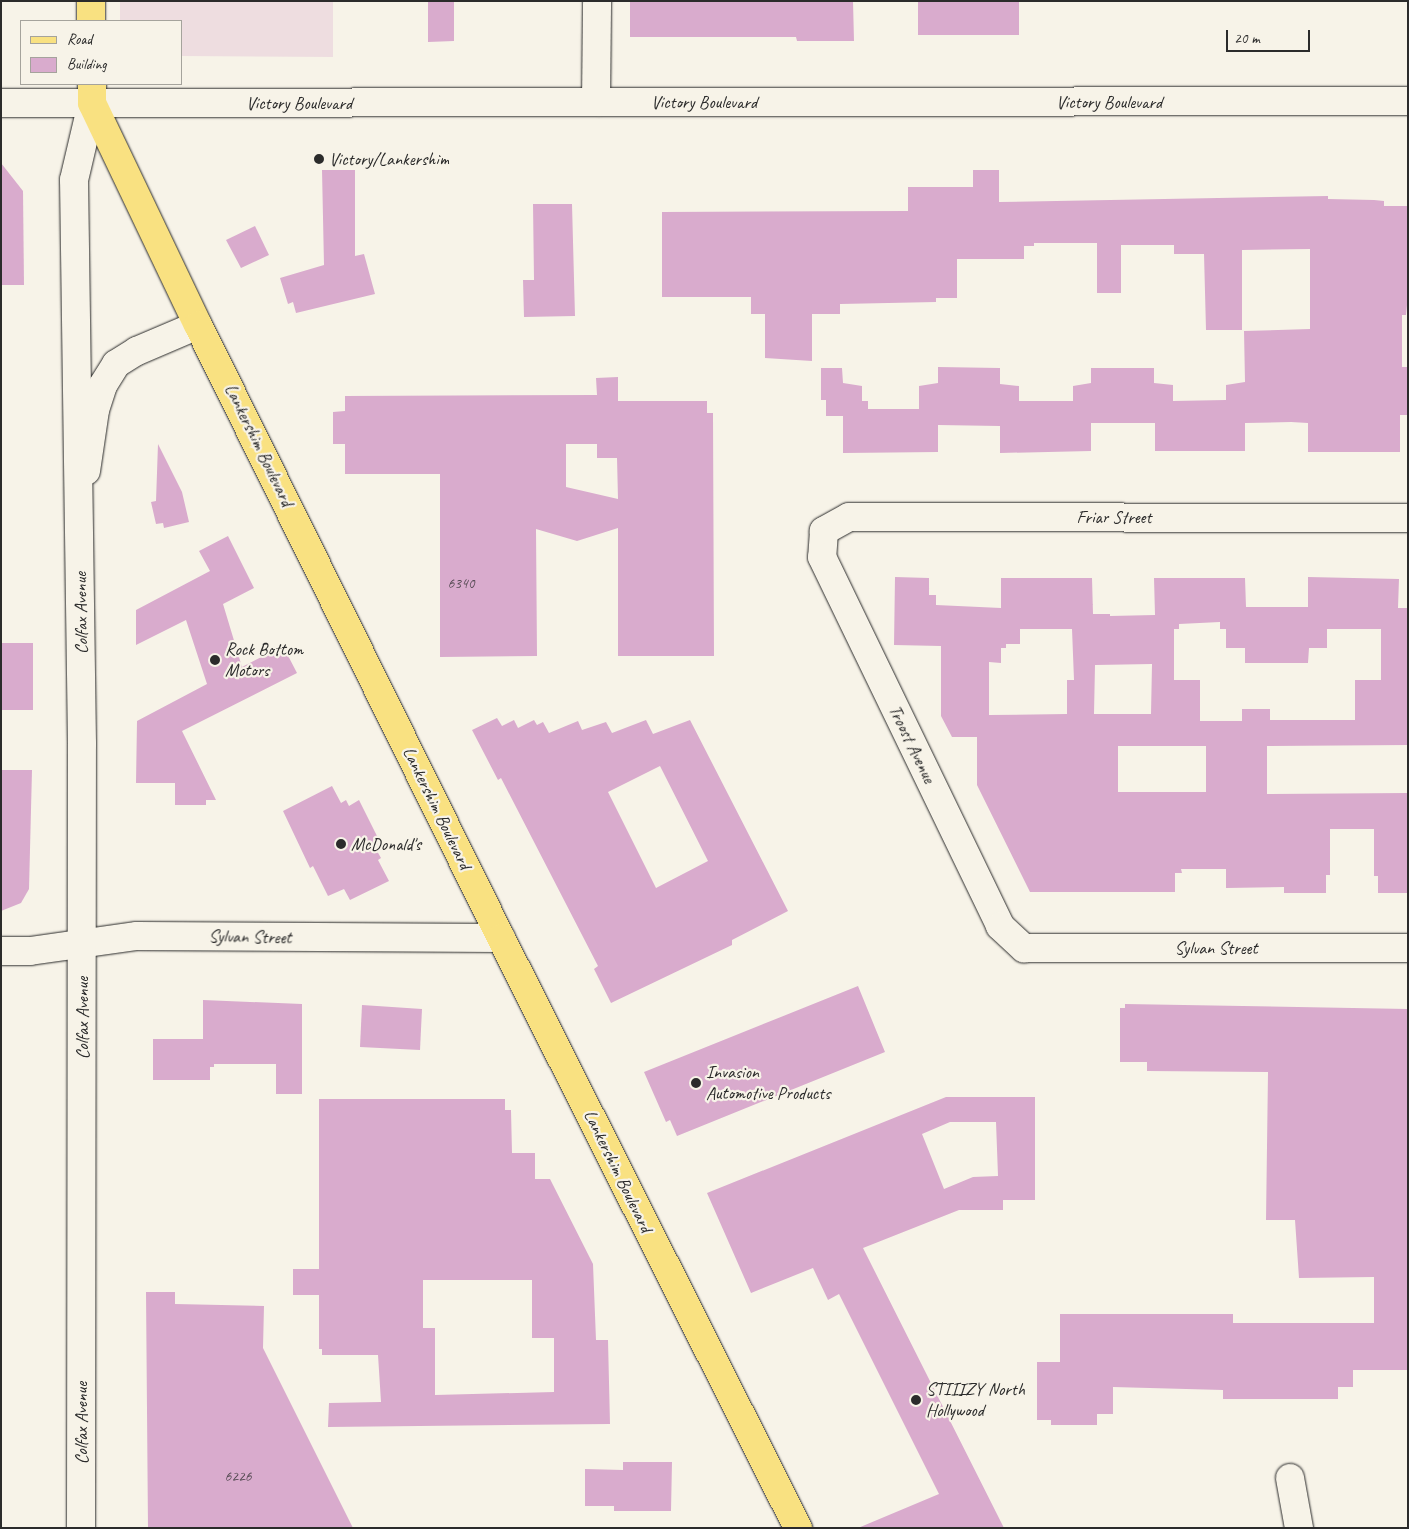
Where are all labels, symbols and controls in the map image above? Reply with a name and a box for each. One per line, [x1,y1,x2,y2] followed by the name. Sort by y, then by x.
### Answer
[20,20,182,85] legend
[1229,20,1313,52] scale bar
[1234,29,1260,48] text: 20 m
[67,30,92,49] text: Road
[67,55,106,74] text: Building
[651,91,757,113] street label: Victory Boulevard
[1056,91,1162,113] street label: Victory Boulevard
[246,92,352,114] street label: Victory Boulevard
[329,148,449,170] place label: Victory/Lankershim
[313,153,325,165] marker: Victory/Lankershim
[220,380,298,510] street label: Lankershim Boulevard
[1076,506,1152,528] street label: Friar Street
[69,572,93,654] street label: Colfax Avenue
[448,575,474,593] house number: 6340
[225,639,302,682] place label: Rock Bottom Motors
[209,654,221,666] marker: Rock Bottom Motors
[884,702,940,786] street label: Troost Avenue
[398,743,476,873] street label: Lankershim Boulevard
[351,833,421,855] place label: McDonald's
[335,838,347,850] marker: McDonald's
[208,925,292,949] street label: Sylvan Street
[1174,937,1258,959] street label: Sylvan Street
[71,977,93,1059] street label: Colfax Avenue
[706,1062,831,1104] place label: Invasion Automotive Products
[690,1077,702,1089] marker: Invasion Automotive Products
[579,1106,657,1236] street label: Lankershim Boulevard
[926,1379,1026,1422] place label: STIIIZY North Hollywood
[70,1382,92,1464] street label: Colfax Avenue
[910,1394,922,1406] marker: STIIIZY North Hollywood
[225,1468,251,1486] house number: 6226

